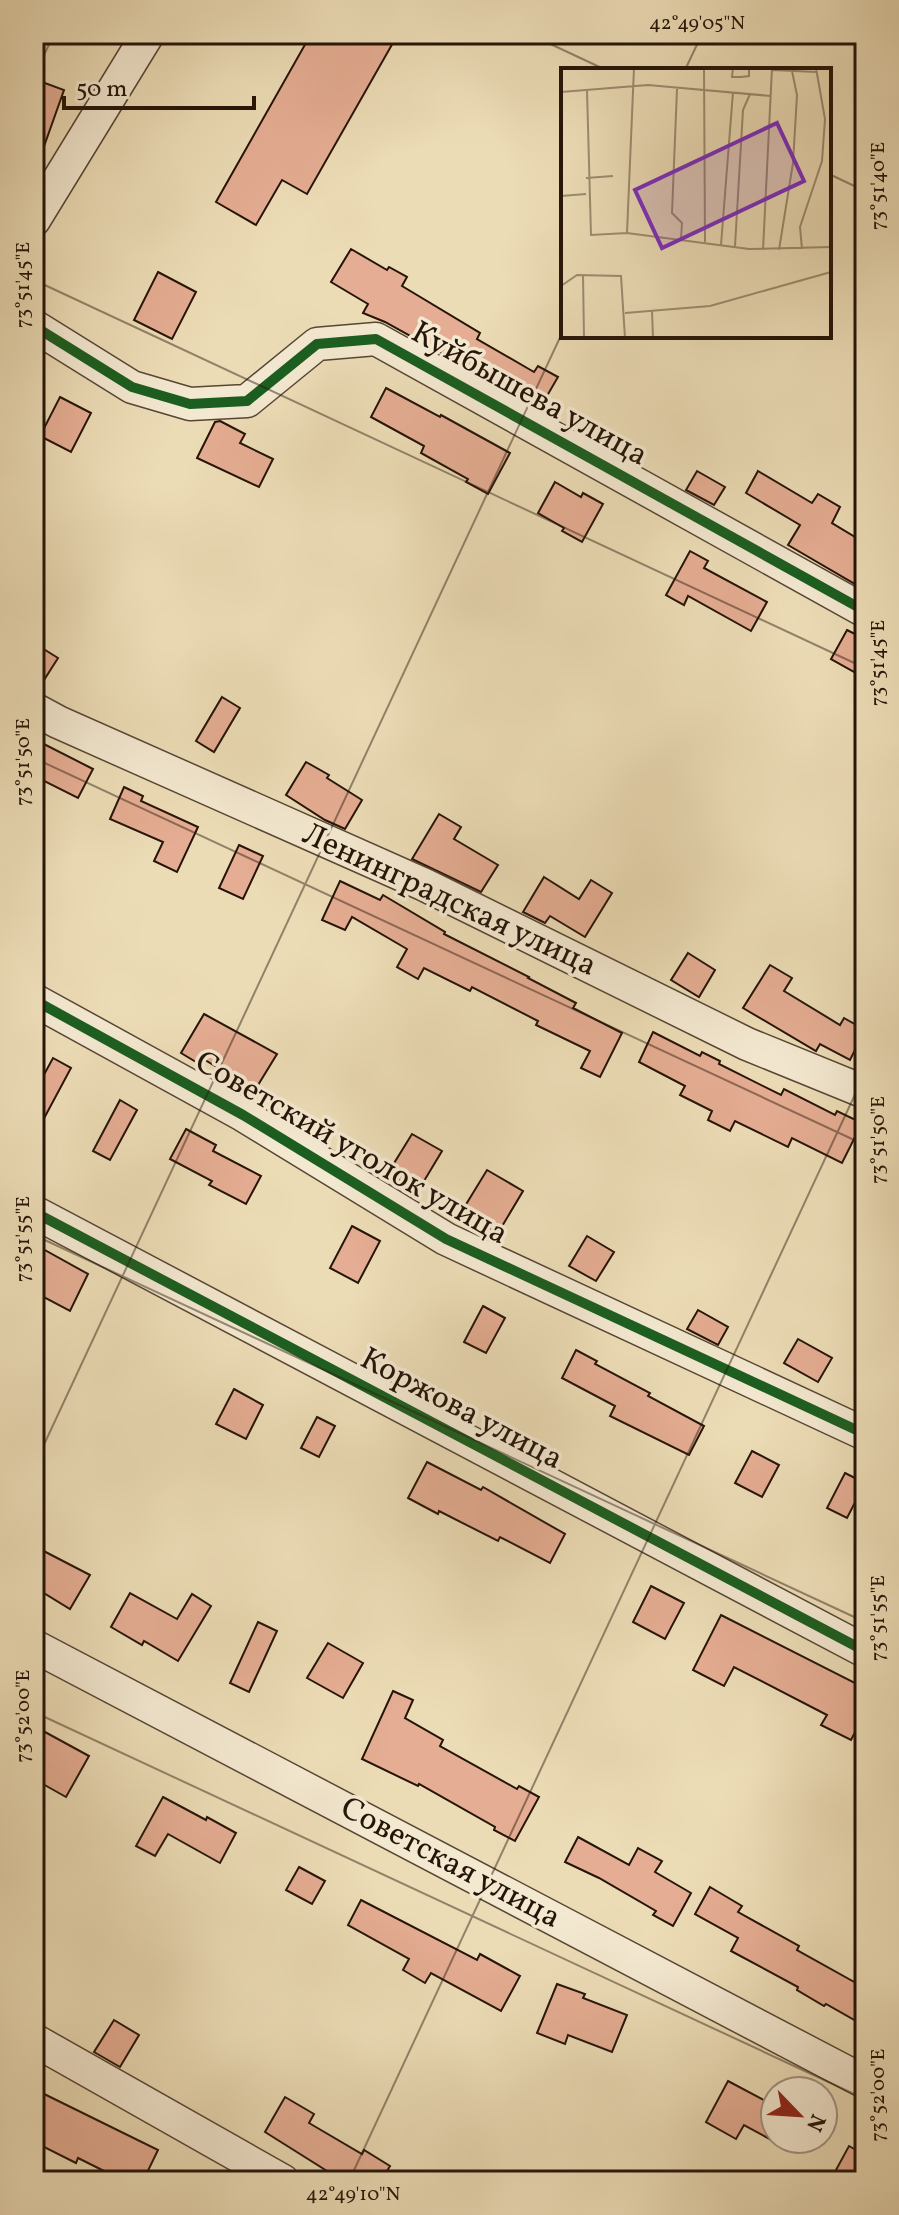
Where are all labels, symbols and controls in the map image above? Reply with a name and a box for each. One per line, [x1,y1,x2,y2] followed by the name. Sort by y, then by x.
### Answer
[649,10,745,38] text: 42°49'05"N
[64,60,254,110] scale bar
[561,68,831,338] inset map
[76,73,128,107] text: 50 m
[865,142,893,230] text: 73°51'40"E
[10,242,38,328] text: 73°51'45"E
[403,312,655,478] street label: Куйбышева улица
[865,620,893,706] text: 73°51'45"E
[10,718,38,806] text: 73°51'50"E
[295,813,603,989] street label: Ленинградская улица
[186,1041,516,1257] street label: Советский уголок улица
[865,1096,893,1184] text: 73°51'50"E
[10,1196,38,1282] text: 73°51'55"E
[352,1338,570,1482] street label: Коржова улица
[865,1575,893,1661] text: 73°51'55"E
[10,1669,38,1763] text: 73°52'00"E
[332,1787,568,1941] street label: Советская улица
[865,2048,893,2142] text: 73°52'00"E
[759,2075,839,2155] north arrow
[797,2109,832,2136] text: N
[306,2181,400,2209] text: 42°49'10"N

